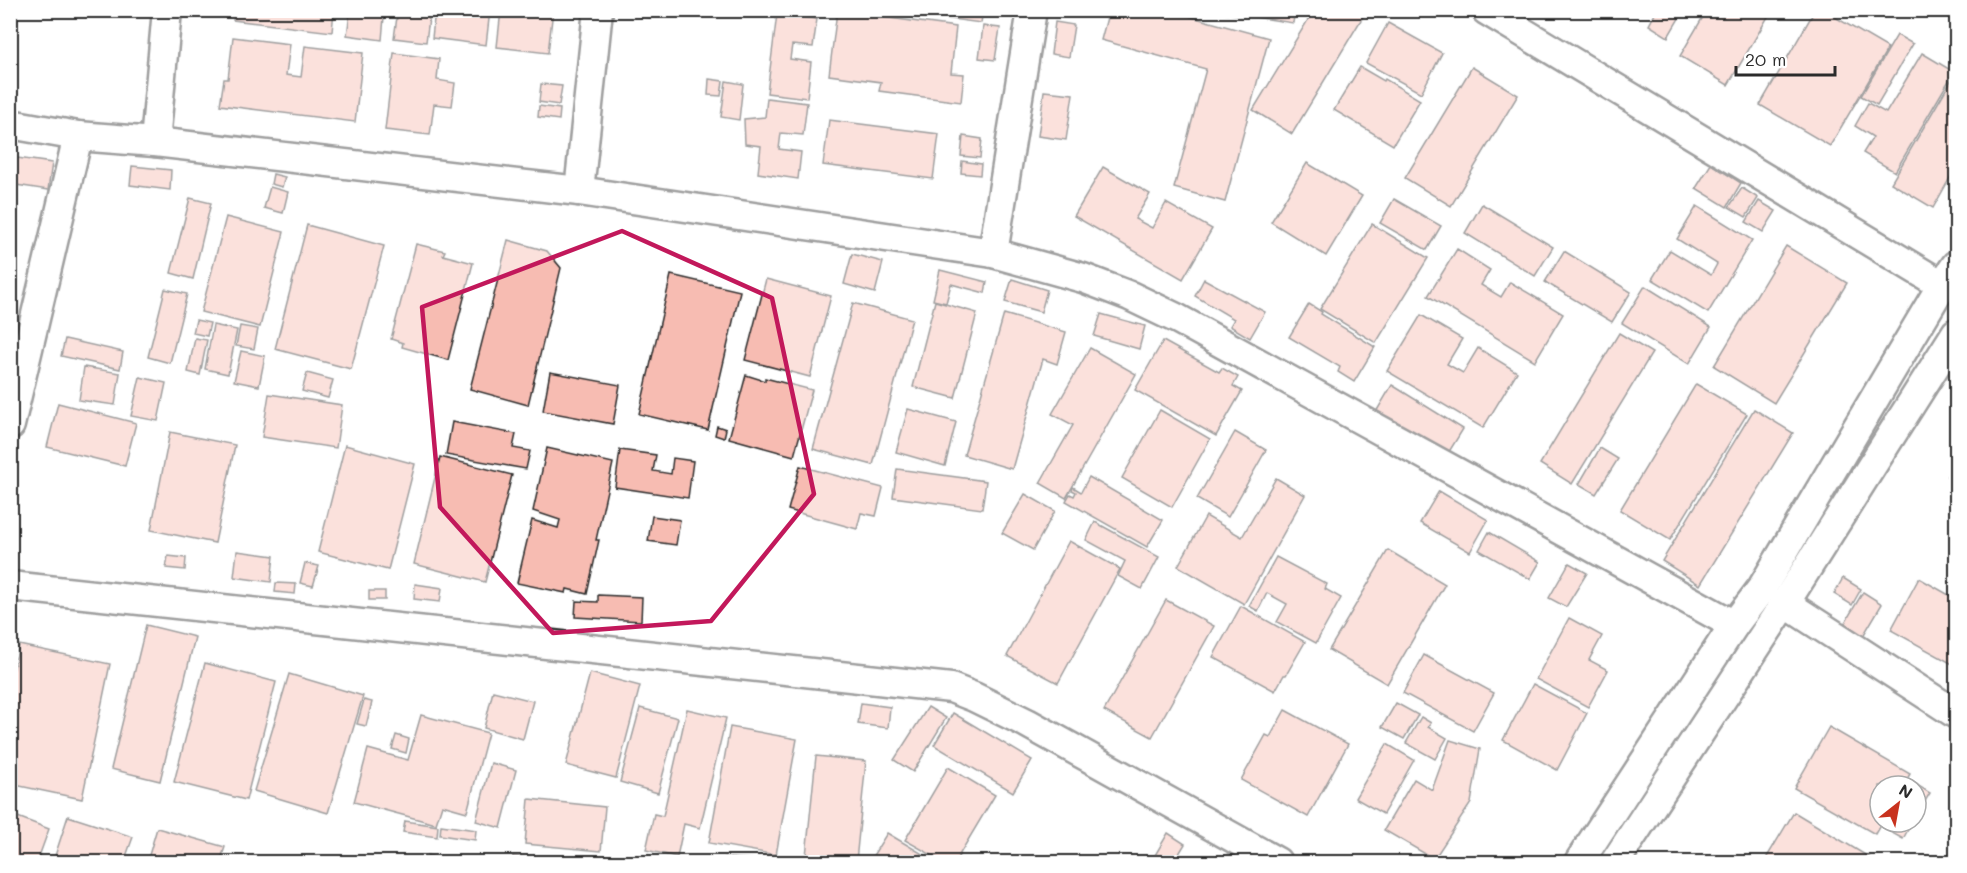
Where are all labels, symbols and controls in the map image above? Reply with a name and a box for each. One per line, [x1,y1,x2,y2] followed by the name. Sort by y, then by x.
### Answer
[1736,39,1835,77] scale bar
[1745,47,1786,71] text: 20 m
[1868,774,1928,834] north arrow
[1895,779,1917,803] text: N

